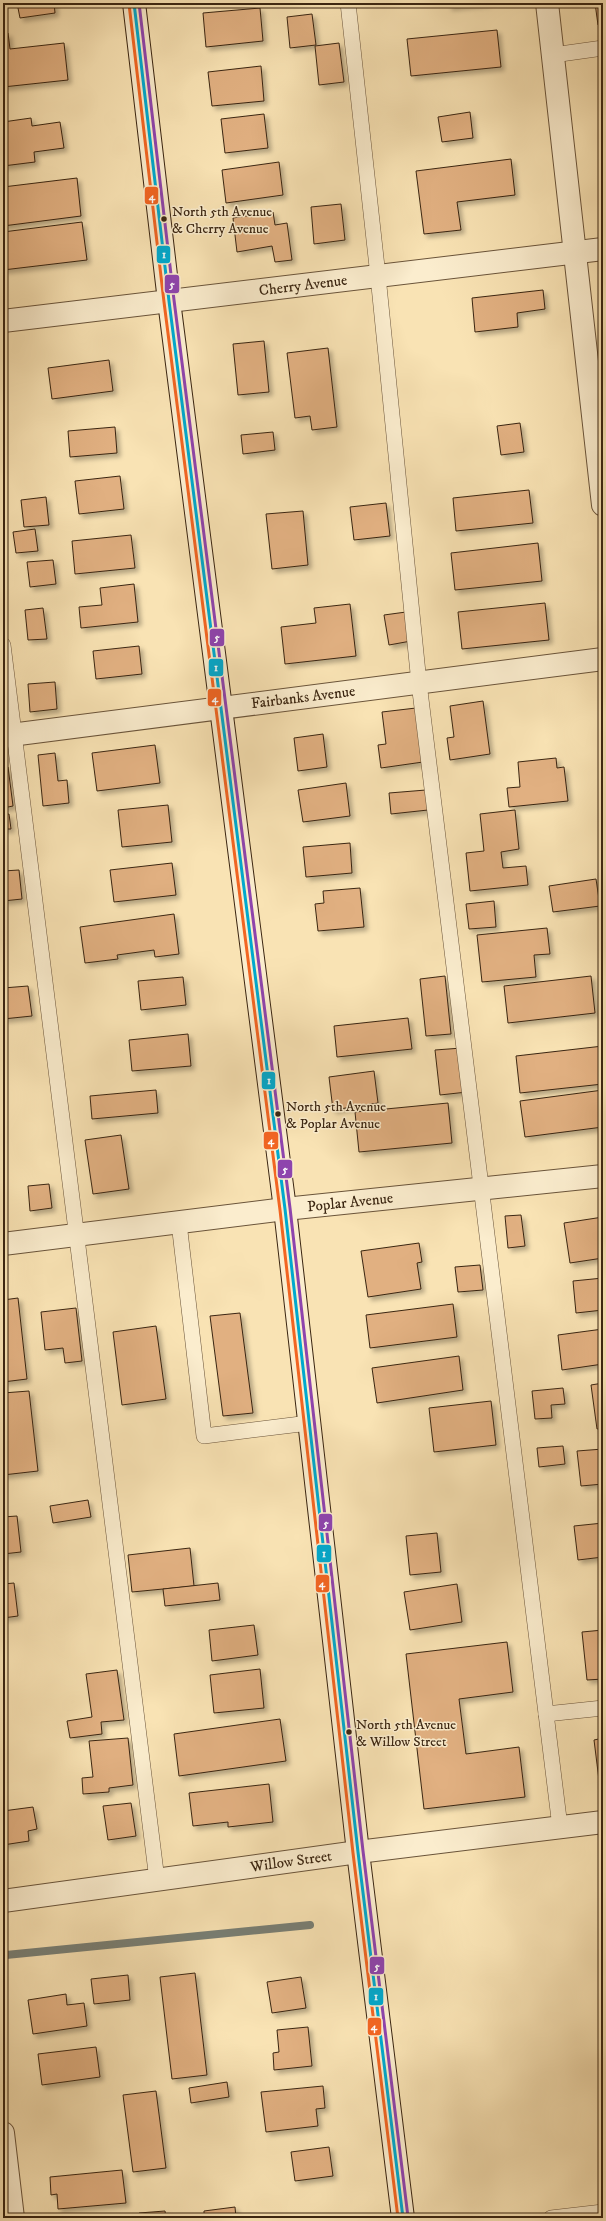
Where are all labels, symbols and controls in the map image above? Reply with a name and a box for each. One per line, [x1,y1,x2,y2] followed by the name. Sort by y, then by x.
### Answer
[144,186,159,205] line badge: 4
[148,190,156,204] text: 4
[172,203,272,238] place label: North 5th Avenue & Cherry Avenue
[159,214,169,224] marker: North 5th Avenue & Cherry Avenue
[156,245,171,264] line badge: 1
[162,248,166,262] text: 1
[258,271,348,300] street label: Cherry Avenue
[164,274,180,294] line badge: 5
[168,278,175,292] text: 5
[209,628,225,647] line badge: 5
[213,631,220,645] text: 5
[208,658,224,677] line badge: 1
[214,661,218,675] text: 1
[250,682,356,713] street label: Fairbanks Avenue
[207,688,222,707] line badge: 4
[211,692,219,706] text: 4
[261,1071,276,1090] line badge: 1
[267,1074,271,1088] text: 1
[286,1098,386,1133] place label: North 5th Avenue & Poplar Avenue
[273,1109,283,1119] marker: North 5th Avenue & Poplar Avenue
[263,1131,279,1150] line badge: 4
[267,1134,275,1148] text: 4
[277,1159,293,1179] line badge: 5
[281,1163,288,1177] text: 5
[306,1189,394,1216] street label: Poplar Avenue
[318,1513,333,1532] line badge: 5
[322,1517,329,1531] text: 5
[316,1544,332,1563] line badge: 1
[322,1547,326,1561] text: 1
[315,1574,330,1593] line badge: 4
[318,1577,326,1591] text: 4
[356,1716,456,1751] place label: North 5th Avenue & Willow Street
[344,1727,354,1737] marker: North 5th Avenue & Willow Street
[248,1846,333,1877] street label: Willow Street
[369,1956,385,1975] line badge: 5
[373,1960,380,1974] text: 5
[368,1987,384,2006] line badge: 1
[374,1990,378,2004] text: 1
[367,2017,382,2036] line badge: 4
[370,2020,378,2034] text: 4

